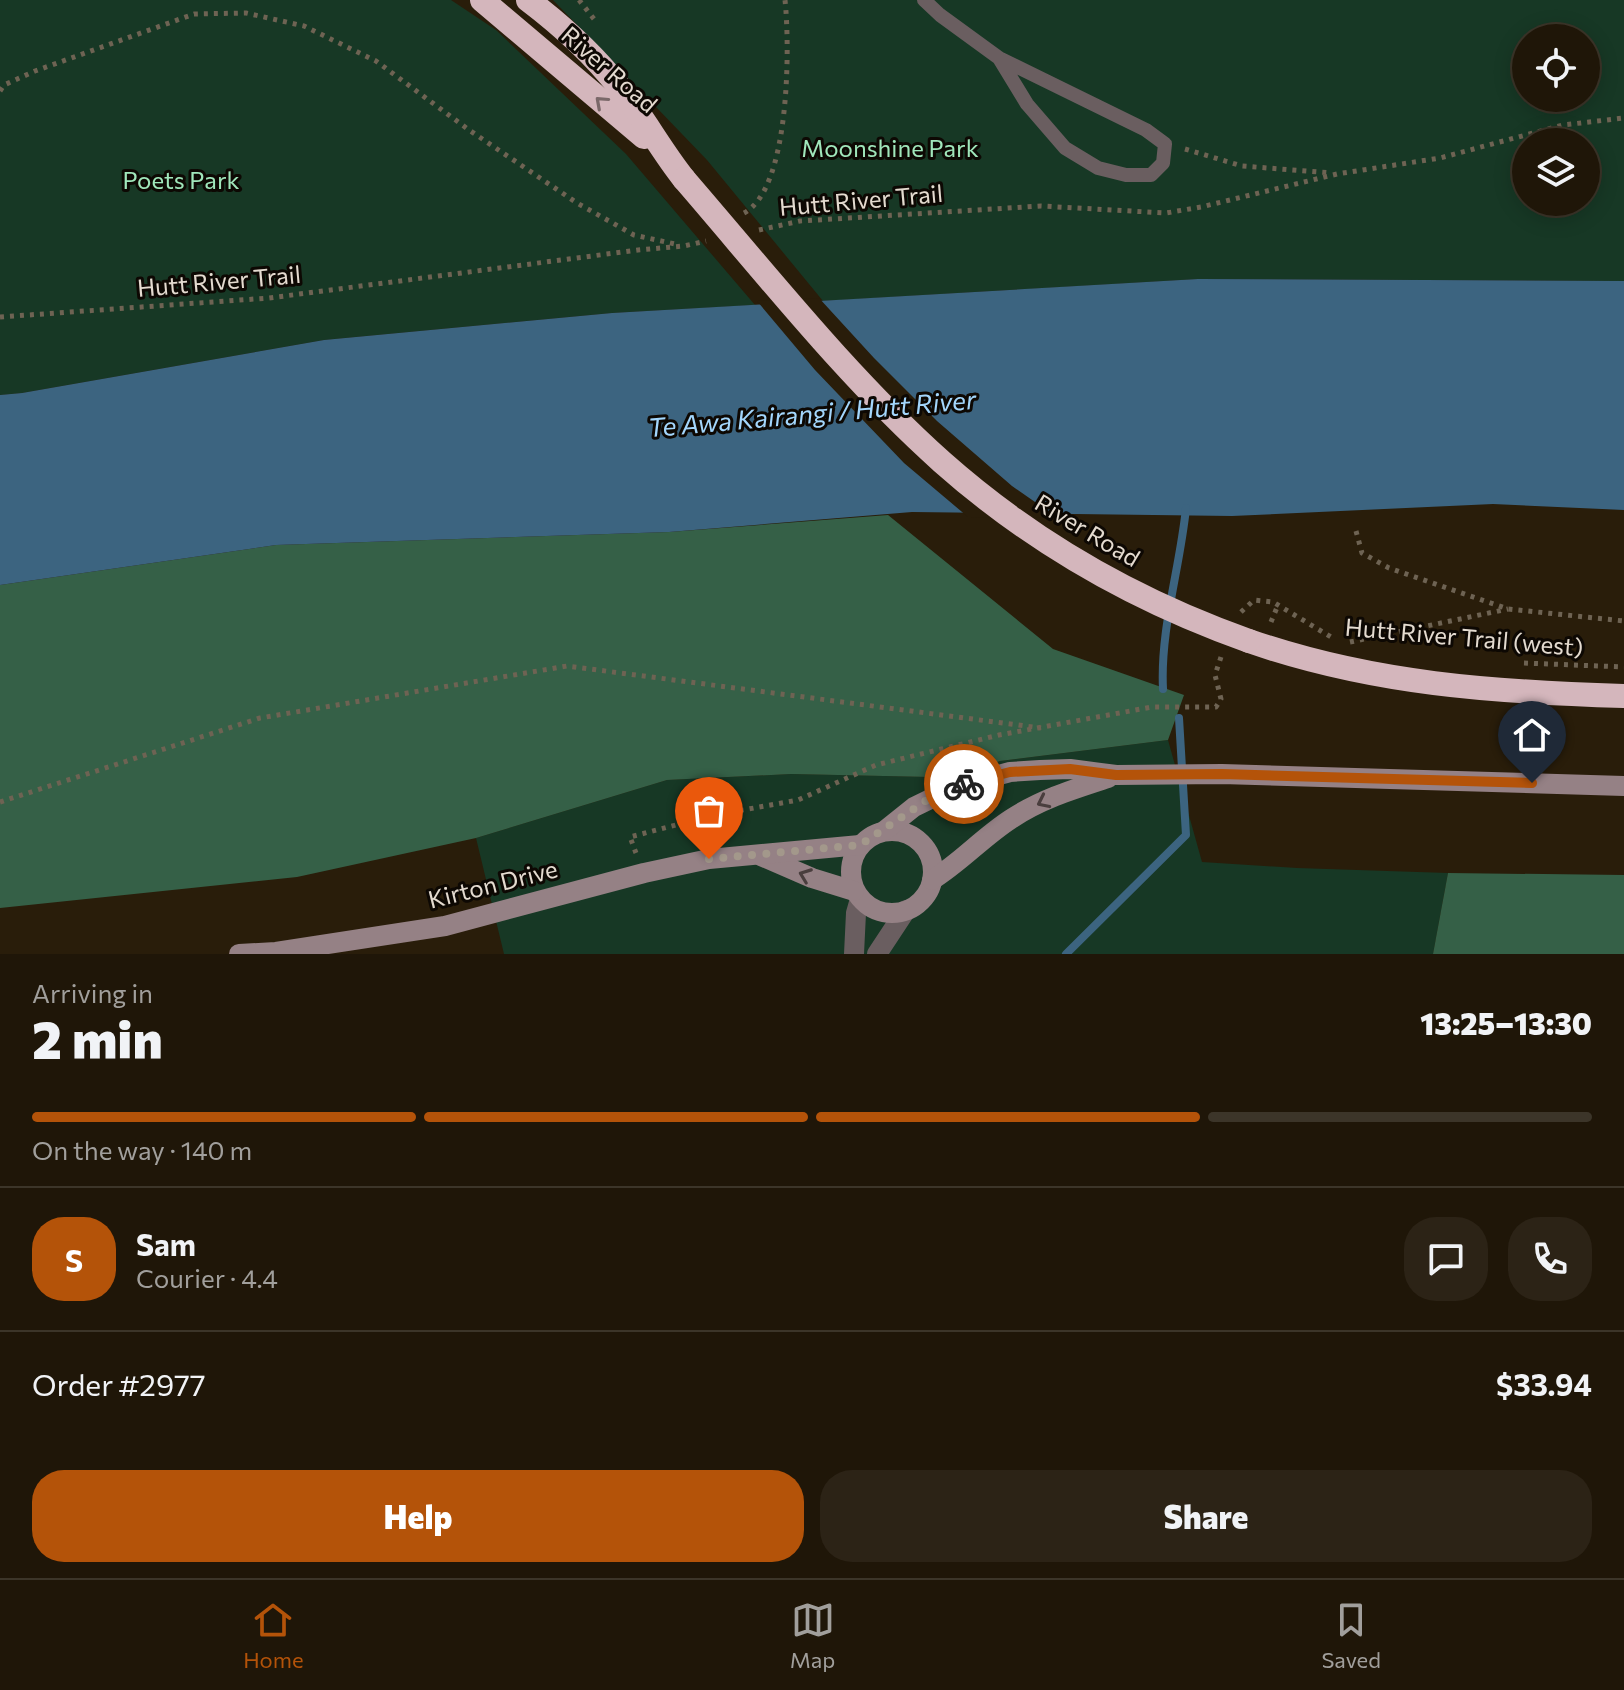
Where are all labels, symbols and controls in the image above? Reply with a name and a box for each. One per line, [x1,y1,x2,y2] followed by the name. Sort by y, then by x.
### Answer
[556,20,664,118] street label: River Road
[1512,24,1600,216] map controls
[1512,24,1600,112] button: locate
[596,97,611,112] one-way arrow
[1512,128,1600,216] button: layers
[801,133,979,162] park label: Moonshine Park
[122,165,240,194] park label: Poets Park
[778,178,944,221] street label: Hutt River Trail
[136,259,302,302] street label: Hutt River Trail
[646,383,979,442] water label: Te Awa Kairangi / Hutt River
[1030,487,1145,572] street label: River Road
[1344,612,1584,661] street label: Hutt River Trail (west)
[1498,701,1566,783] pin
[1510,713,1554,757] icon: home
[924,744,1004,824] courier
[942,762,986,806] icon: bike
[675,777,743,859] pin
[687,789,731,833] icon: bag
[1036,792,1051,808] one-way arrow
[425,853,560,914] street label: Kirton Drive
[799,868,813,885] one-way arrow
[32,977,153,1008] text: Arriving in
[1420,1004,1592,1041] text: 13:25–13:30
[32,1006,163,1070] text: 2 min
[32,1134,252,1165] text: On the way · 140 m
[1404,1217,1488,1301] button: chat
[1508,1217,1592,1301] button: phone
[136,1225,196,1262] text: Sam
[65,1241,83,1278] text: S
[136,1262,278,1293] text: Courier · 4.4
[32,1365,206,1402] text: Order #2977
[1496,1365,1592,1402] text: $33.94
[32,1470,804,1562] button: Help
[820,1470,1592,1562] button: Share
[243,1598,304,1673] tab: Home
[790,1598,835,1673] tab: Map
[1321,1598,1381,1673] tab: Saved

